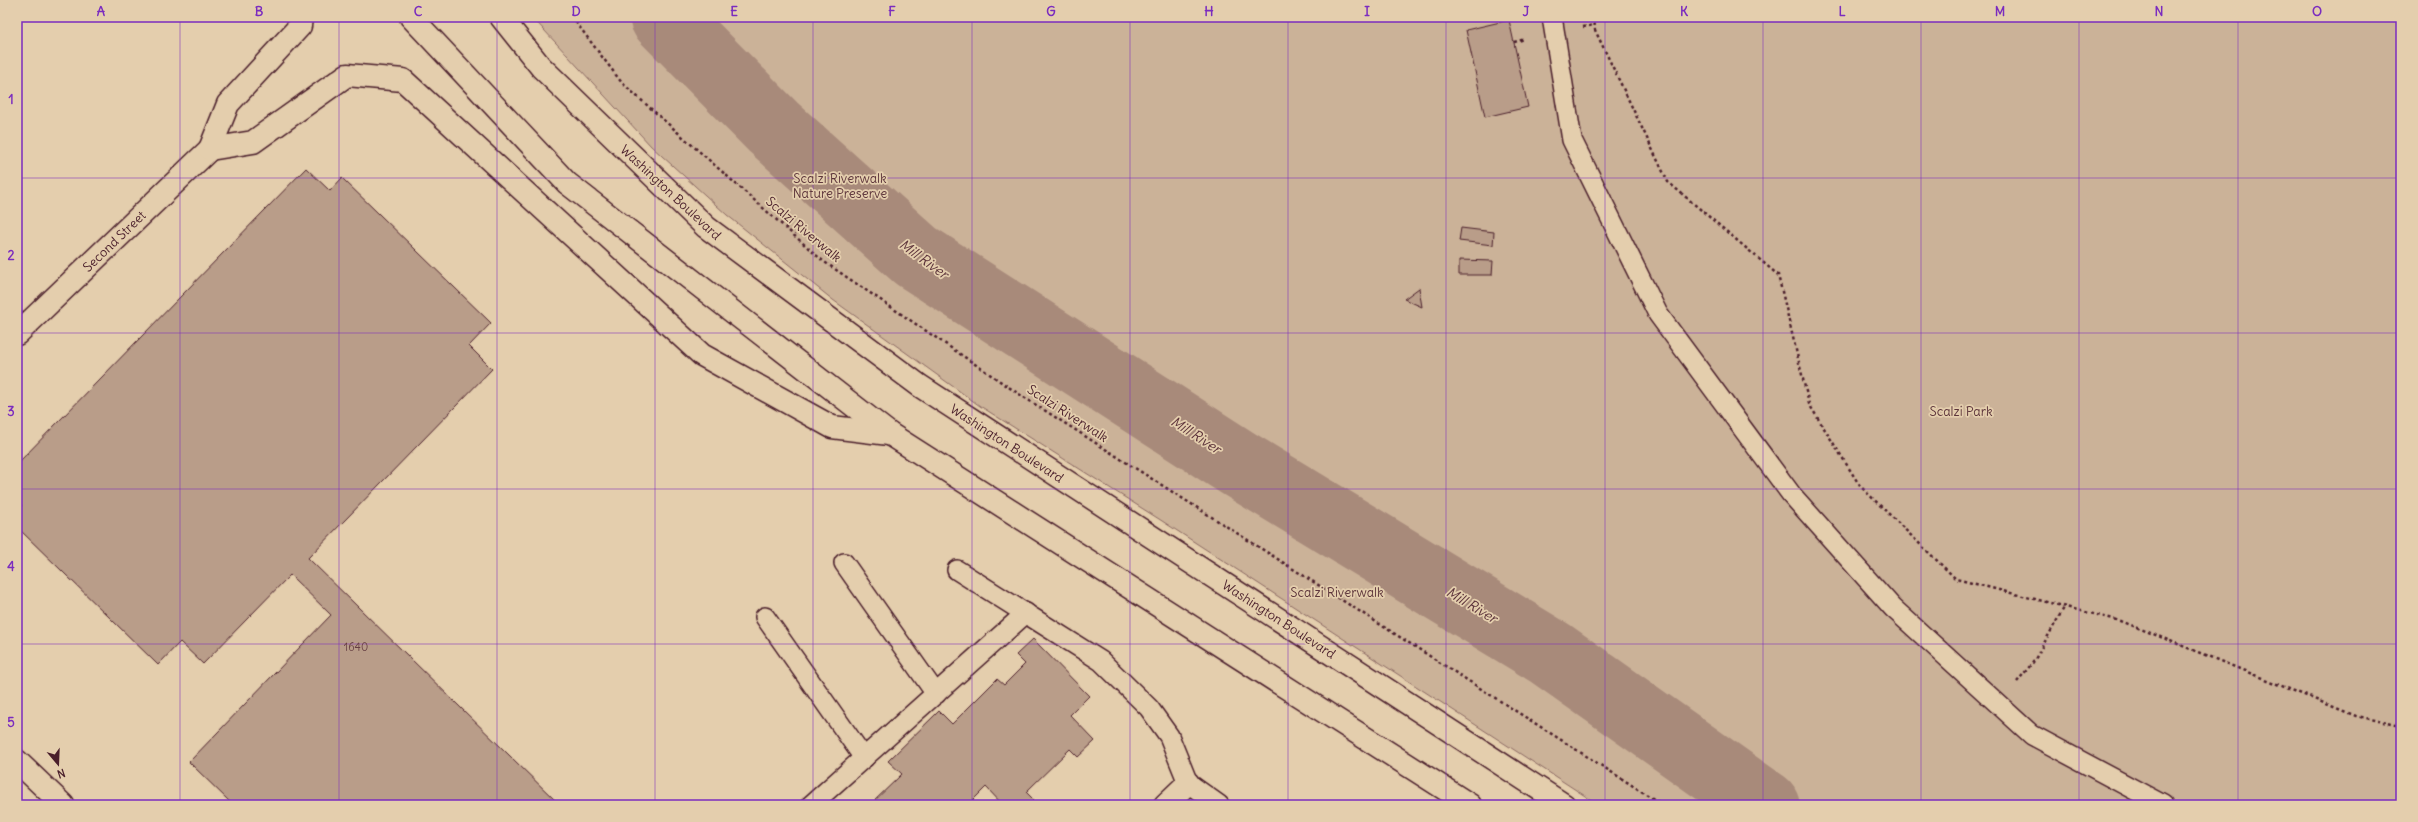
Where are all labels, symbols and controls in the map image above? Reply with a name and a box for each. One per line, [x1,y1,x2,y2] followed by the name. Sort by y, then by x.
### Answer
[97,3,106,20] text: A
[255,3,264,20] text: B
[414,3,423,20] text: C
[571,3,581,20] text: D
[730,3,738,20] text: E
[888,3,896,20] text: F
[1046,3,1056,20] text: G
[1204,3,1214,20] text: H
[1364,3,1370,20] text: I
[1523,3,1530,20] text: J
[1680,3,1689,20] text: K
[1838,3,1846,20] text: L
[1995,3,2005,20] text: M
[2155,3,2163,20] text: N
[2312,3,2322,20] text: O
[8,91,14,108] text: 1
[617,141,725,244] street label: Washington Boulevard
[793,170,887,202] park label: Scalzi Riverwalk Nature Preserve
[762,193,845,266] street label: Scalzi Riverwalk
[79,207,150,276] street label: Second Street
[896,235,954,284] water label: Mill River
[7,247,15,264] text: 2
[1024,381,1112,446] street label: Scalzi Riverwalk
[947,400,1067,487] street label: Washington Boulevard
[7,403,15,420] text: 3
[1929,403,1993,420] park label: Scalzi Park
[1168,412,1226,459] water label: Mill River
[7,558,15,575] text: 4
[1219,576,1339,663] street label: Washington Boulevard
[1443,583,1503,628] water label: Mill River
[1290,584,1384,601] park label: Scalzi Riverwalk
[344,640,368,654] house number: 1640
[7,714,15,731] text: 5
[38,744,78,784] north arrow
[55,766,67,781] text: N

